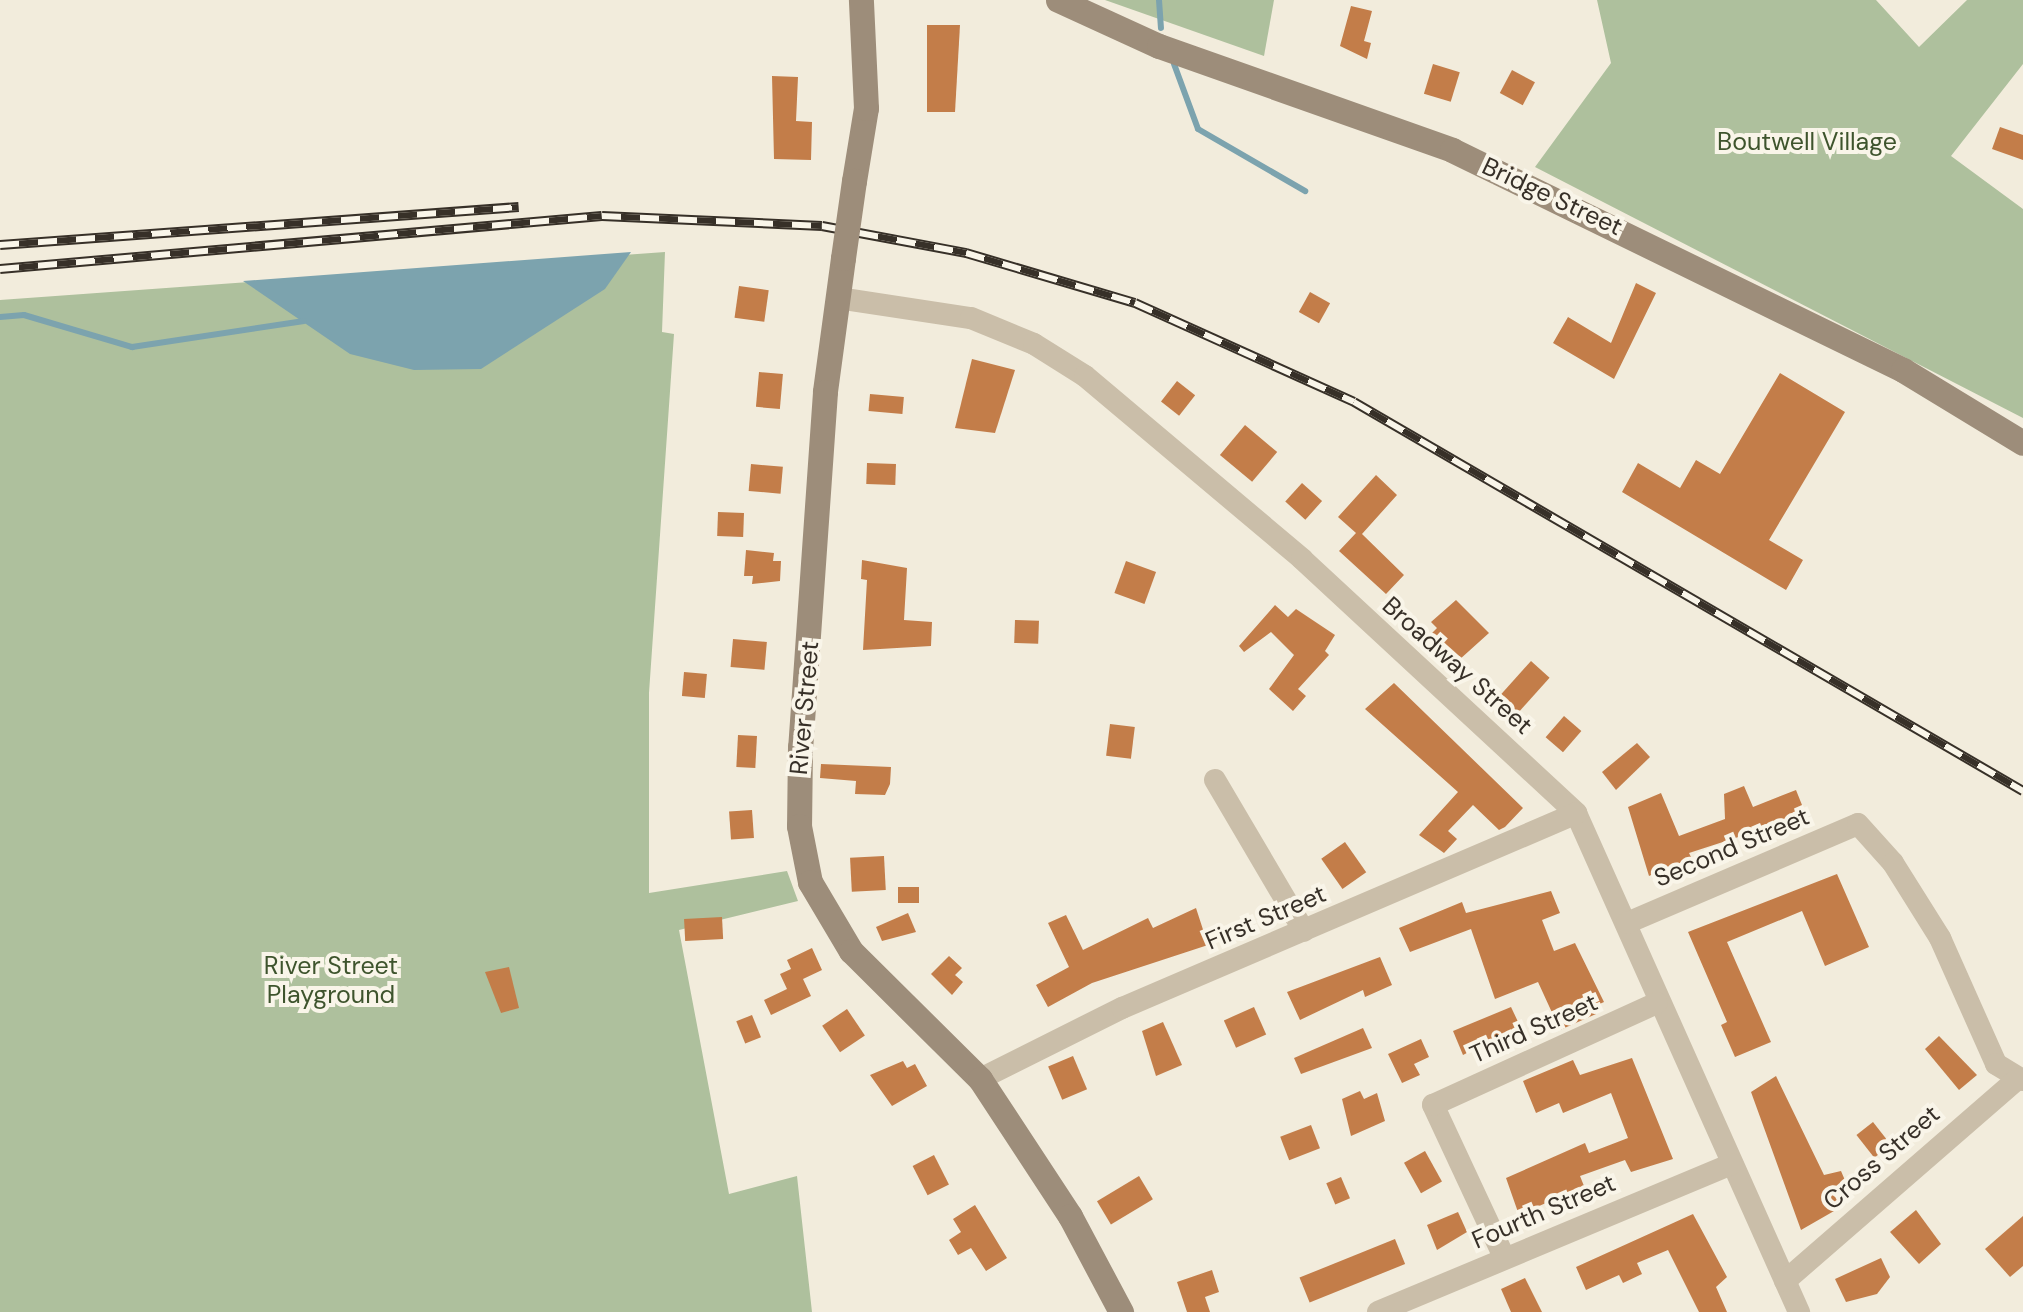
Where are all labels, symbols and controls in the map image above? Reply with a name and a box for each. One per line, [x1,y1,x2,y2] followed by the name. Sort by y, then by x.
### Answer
[1717,127,1897,157] park label: Boutwell Village
[1477,151,1627,243] street label: Bridge Street
[1376,591,1538,741] street label: Broadway Street
[784,640,826,776] street label: River Street
[1650,802,1814,894] street label: Second Street
[1201,879,1331,957] street label: First Street
[264,952,398,1011] park label: River Street Playground
[1466,988,1602,1070] street label: Third Street
[1818,1099,1946,1217] street label: Cross Street
[1468,1168,1620,1256] street label: Fourth Street

